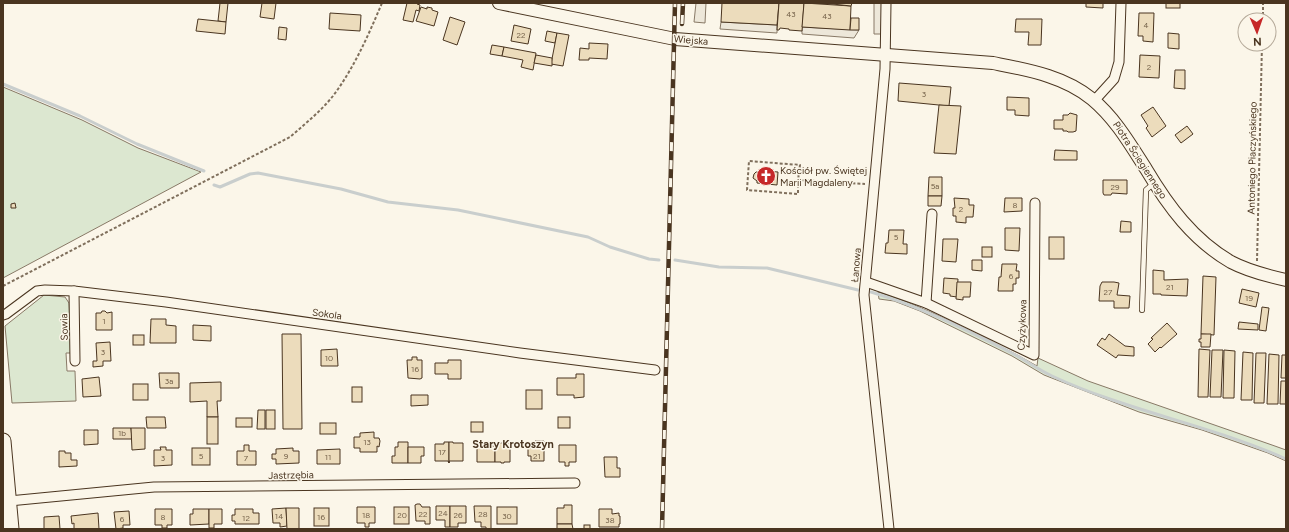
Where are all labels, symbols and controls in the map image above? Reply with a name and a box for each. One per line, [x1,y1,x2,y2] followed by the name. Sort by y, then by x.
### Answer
[786,9,796,19] house number: 43
[822,11,832,21] house number: 43
[1237,12,1277,52] north arrow
[1144,20,1149,30] house number: 4
[517,30,525,40] house number: 22
[673,32,709,48] street label: Wiejska
[1253,35,1262,48] text: N
[1147,62,1151,72] house number: 2
[922,89,926,99] house number: 3
[1245,101,1259,214] street label: Antoniego Piaczyńskiego
[1110,119,1170,201] street label: Piotra Ściegiennego
[780,164,867,189] place label: Kościół pw. Świętej Marii Magdaleny
[755,165,777,187] church icon: Kościół pw. Świętej Marii Magdaleny
[931,181,939,191] house number: 5a
[1111,182,1120,192] house number: 29
[1013,200,1018,210] house number: 8
[959,204,963,214] house number: 2
[894,232,899,242] house number: 5
[848,247,864,283] street label: Łanowa
[1009,271,1014,281] house number: 6
[1166,282,1174,292] house number: 21
[1104,287,1113,297] house number: 27
[1245,293,1253,303] house number: 19
[1015,299,1029,351] street label: Czyżykowa
[311,305,343,323] street label: Sokola
[57,313,71,341] street label: Sowia
[102,316,106,326] house number: 1
[101,347,105,357] house number: 3
[325,353,333,363] house number: 10
[411,364,419,374] house number: 16
[165,376,173,386] house number: 3a
[118,428,126,438] house number: 1b
[363,437,371,447] house number: 13
[472,438,554,451] district label: Stary Krotoszyn
[438,447,446,457] house number: 17
[199,451,204,461] house number: 5
[284,451,289,461] house number: 9
[533,451,541,461] house number: 21
[325,452,331,462] house number: 11
[161,453,165,463] house number: 3
[244,453,249,463] house number: 7
[268,468,314,482] street label: Jastrzębia
[438,508,448,518] house number: 24
[419,509,427,519] house number: 22
[478,509,488,519] house number: 28
[362,510,370,520] house number: 18
[397,510,407,520] house number: 20
[454,510,463,520] house number: 26
[275,511,283,521] house number: 14
[502,511,512,521] house number: 30
[161,512,166,522] house number: 8
[317,512,325,522] house number: 16
[242,513,250,523] house number: 12
[120,514,125,524] house number: 6
[605,515,615,525] house number: 38

